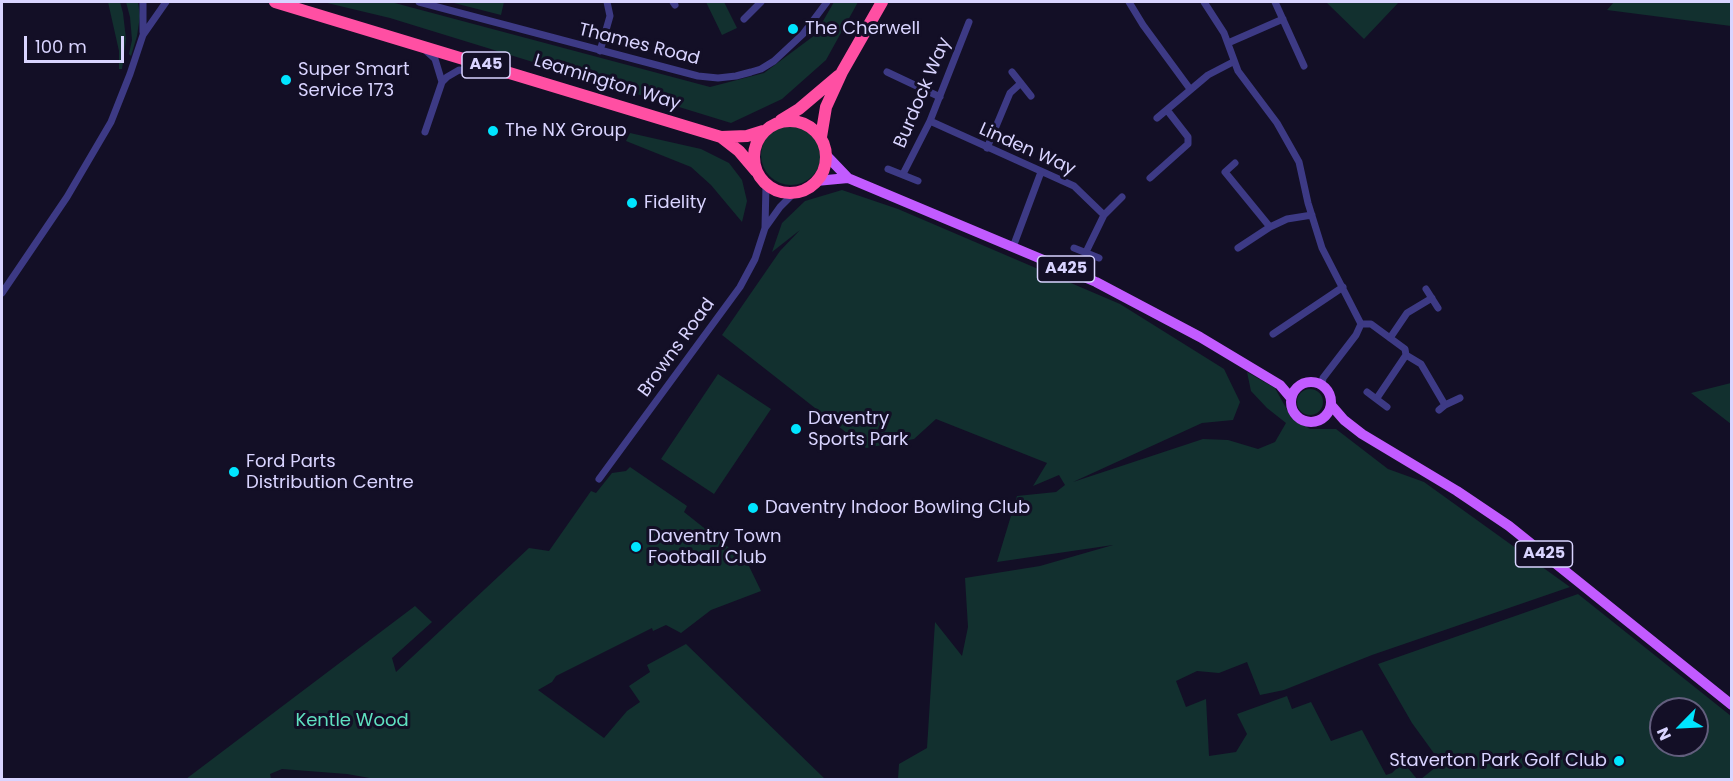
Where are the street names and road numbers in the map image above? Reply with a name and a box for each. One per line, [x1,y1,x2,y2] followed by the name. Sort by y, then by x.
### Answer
[576,20,702,70] street label: Thames Road
[890,35,956,151] street label: Burdock Way
[531,50,683,116] street label: Leamington Way
[462,52,510,78] road number: A45
[975,119,1079,181] street label: Linden Way
[1038,256,1094,282] road number: A425
[634,295,720,401] street label: Browns Road
[1516,541,1572,567] road number: A425

